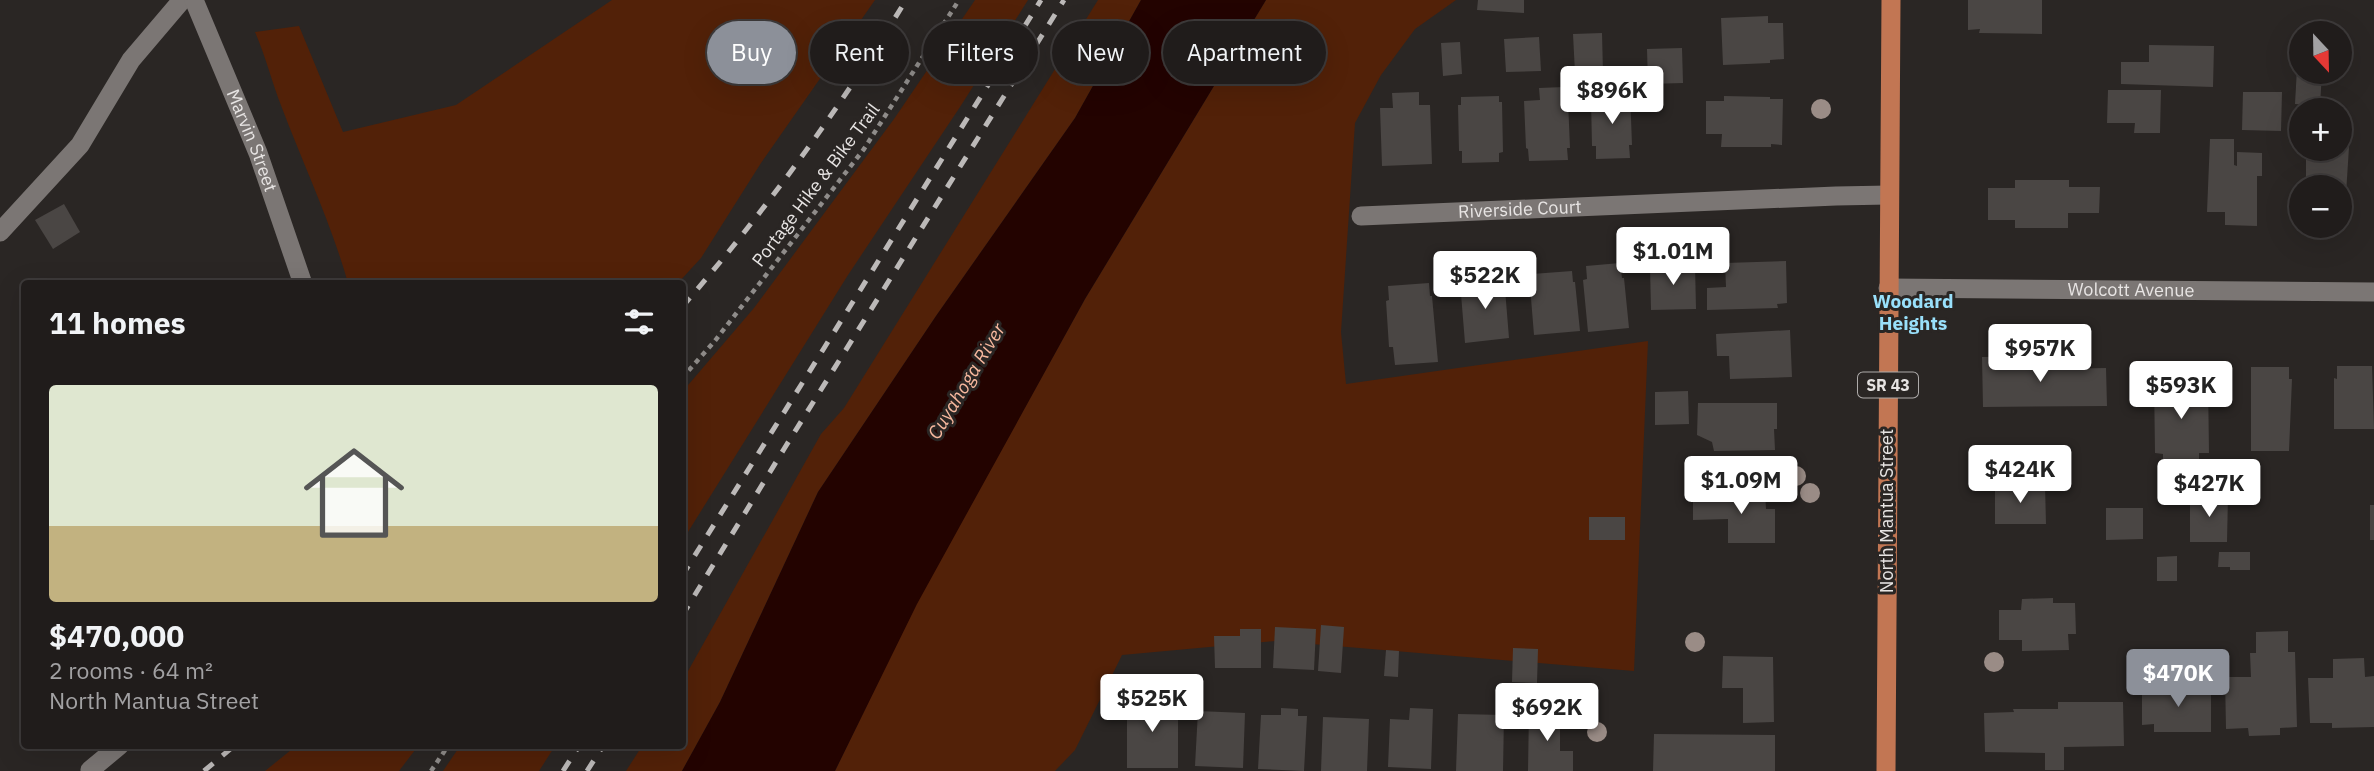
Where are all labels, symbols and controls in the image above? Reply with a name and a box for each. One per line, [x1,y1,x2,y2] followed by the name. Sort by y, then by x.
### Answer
[707,21,796,84] chip: Buy
[810,21,909,84] chip: Rent
[923,21,1038,84] chip: Filters
[1052,21,1149,84] chip: New
[1163,21,1326,84] chip: Apartment
[2289,21,2352,84] north arrow
[2289,21,2352,238] map controls
[1563,66,1661,126] pin: $896K
[1576,74,1648,104] text: $896K
[222,86,282,195] street label: Marvin Street
[747,98,885,271] street label: Portage Hike & Bike Trail
[2289,98,2352,161] button: +
[2289,175,2352,238] button: −
[1458,195,1582,223] street label: Riverside Court
[1616,228,1730,287] pin: $1.01M
[1632,235,1714,265] text: $1.01M
[1436,252,1534,311] pin: $522K
[1449,259,1521,289] text: $522K
[2068,277,2195,302] street label: Wolcott Avenue
[1873,289,1953,335] district label: Woodard Heights
[49,303,186,342] text: 11 homes
[620,303,658,341] icon: filters
[922,318,1011,443] water label: Cuyahoga River
[1991,324,2089,384] pin: $957K
[2004,332,2076,362] text: $957K
[2132,362,2230,421] pin: $593K
[2145,369,2217,399] text: $593K
[1858,372,1918,398] road number: SR 43
[1875,429,1898,593] street label: North Mantua Street
[291,430,417,556] icon: home
[1971,446,2069,505] pin: $424K
[1984,453,2056,483] text: $424K
[1684,456,1798,516] pin: $1.09M
[2160,460,2258,519] pin: $427K
[1700,464,1782,494] text: $1.09M
[2173,467,2245,497] text: $427K
[49,616,184,655] text: $470,000
[2129,650,2227,709] pin: $470K
[49,655,213,685] text: 2 rooms · 64 m²
[2142,657,2214,687] text: $470K
[1103,674,1201,734] pin: $525K
[1116,682,1188,712] text: $525K
[1498,684,1596,743] pin: $692K
[49,685,259,715] text: North Mantua Street
[1511,691,1583,721] text: $692K

